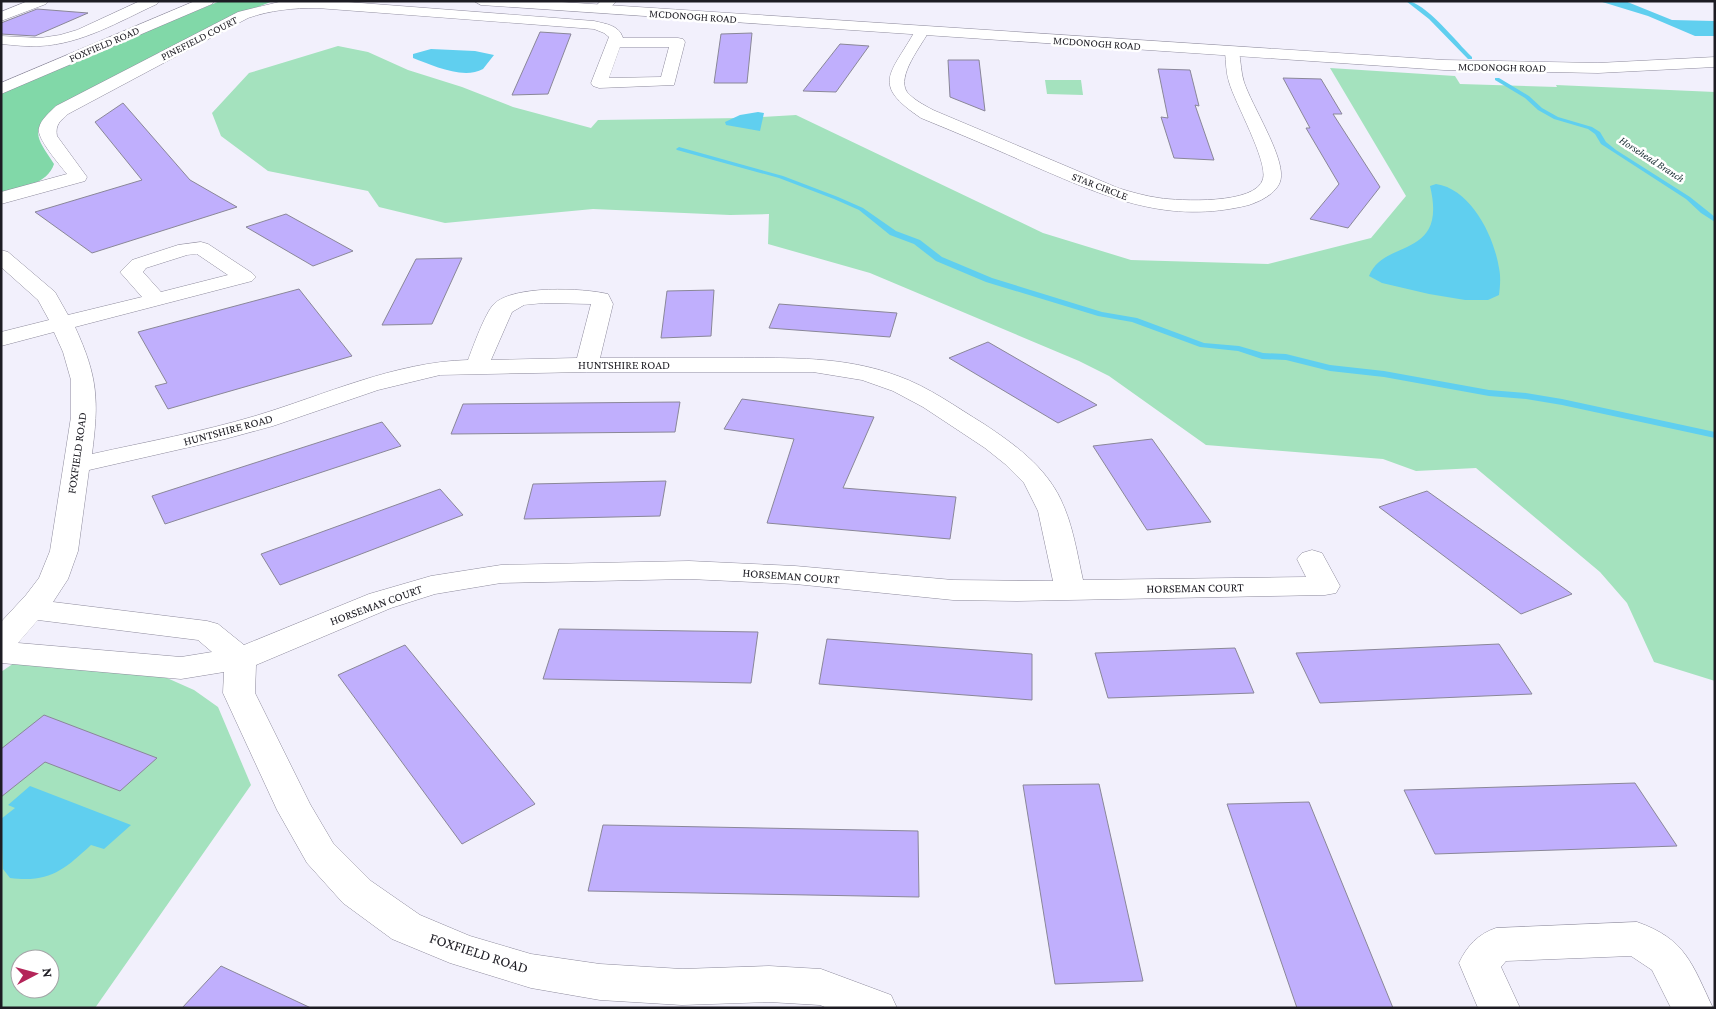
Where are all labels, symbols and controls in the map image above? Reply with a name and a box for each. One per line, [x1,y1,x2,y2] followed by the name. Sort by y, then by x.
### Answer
[649,7,737,25] street label: MCDONOGH ROAD
[159,13,239,63] street label: PINEFIELD COURT
[67,24,141,64] street label: FOXFIELD ROAD
[1053,34,1141,52] street label: MCDONOGH ROAD
[1458,60,1546,74] street label: MCDONOGH ROAD
[1617,134,1687,184] water label: Horsehead Branch
[1070,170,1130,202] street label: STAR CIRCLE
[578,358,670,372] street label: HUNTSHIRE ROAD
[64,411,90,495] street label: FOXFIELD ROAD
[182,411,274,449] street label: HUNTSHIRE ROAD
[742,566,840,586] street label: HORSEMAN COURT
[1146,580,1244,596] street label: HORSEMAN COURT
[328,582,425,628] street label: HORSEMAN COURT
[428,930,530,976] street label: FOXFIELD ROAD
[10,949,60,999] north arrow
[39,967,56,979] text: N

